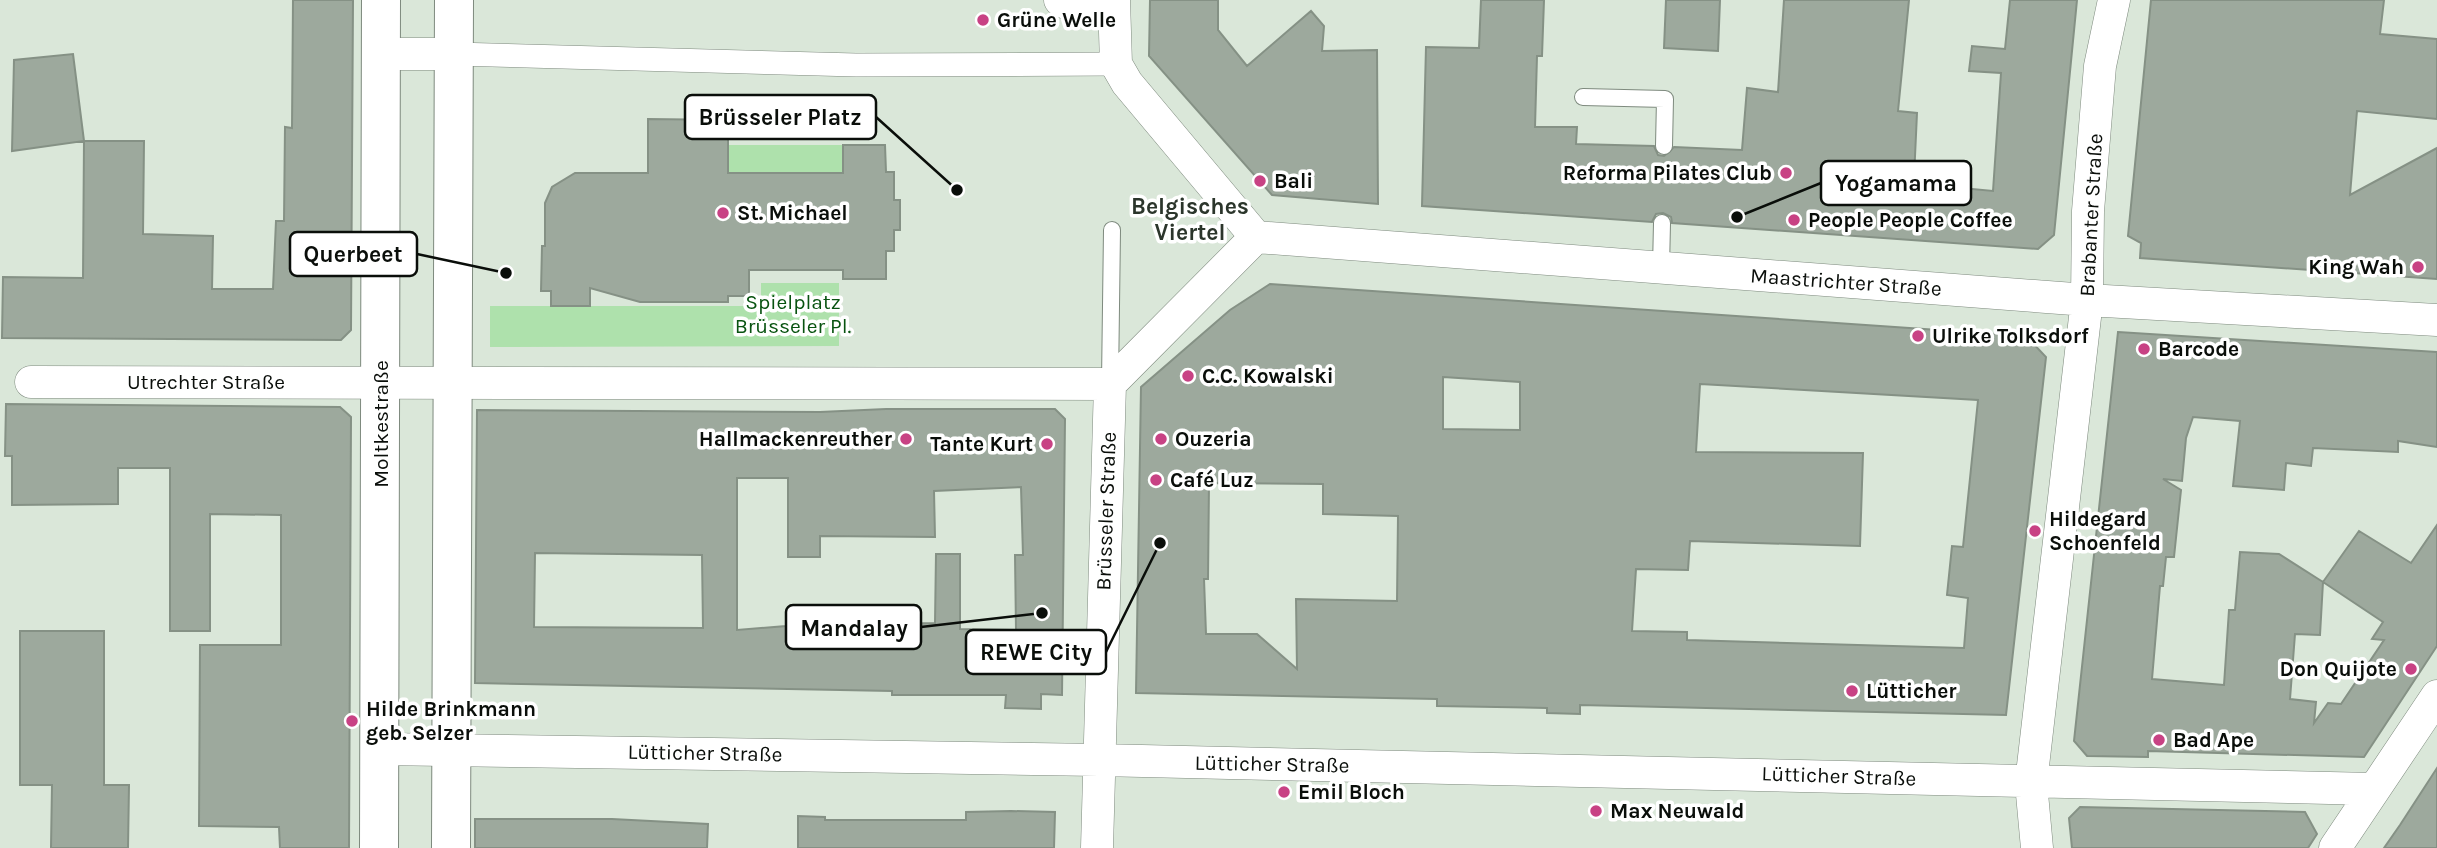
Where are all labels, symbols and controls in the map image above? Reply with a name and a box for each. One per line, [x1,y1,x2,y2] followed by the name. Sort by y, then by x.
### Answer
[997,8,1116,32] place label: Grüne Welle
[975,12,991,28] marker: Grüne Welle
[685,95,876,139] callout: Brüsseler Platz
[698,104,862,131] text: Brüsseler Platz
[2075,133,2107,297] street label: Brabanter Straße
[1563,161,1772,185] place label: Reforma Pilates Club
[1821,161,1971,205] callout: Yogamama
[1778,165,1794,181] marker: Reforma Pilates Club
[1274,169,1313,193] place label: Bali
[1835,170,1957,197] text: Yogamama
[1252,173,1268,189] marker: Bali
[1131,193,1249,246] district label: Belgisches Viertel
[737,201,848,225] place label: St. Michael
[715,205,731,221] marker: St. Michael
[1808,208,2013,232] place label: People People Coffee
[1786,212,1802,228] marker: People People Coffee
[290,232,417,276] callout: Querbeet
[304,241,403,268] text: Querbeet
[2308,255,2404,279] place label: King Wah
[2410,259,2426,275] marker: King Wah
[1749,263,1943,301] street label: Maastrichter Straße
[735,290,852,338] park label: Spielplatz Brüsseler Pl.
[1932,324,2089,348] place label: Ulrike Tolksdorf
[1910,328,1926,344] marker: Ulrike Tolksdorf
[2158,337,2239,361] place label: Barcode
[2136,341,2152,357] marker: Barcode
[369,360,393,488] street label: Moltkestraße
[1202,364,1334,388] place label: C.C. Kowalski
[1180,368,1196,384] marker: C.C. Kowalski
[127,370,285,394] street label: Utrechter Straße
[699,427,893,451] place label: Hallmackenreuther
[1175,427,1251,451] place label: Ouzeria
[898,431,914,447] marker: Hallmackenreuther
[1091,431,1121,591] street label: Brüsseler Straße
[1153,431,1169,447] marker: Ouzeria
[930,432,1033,456] place label: Tante Kurt
[1039,436,1055,452] marker: Tante Kurt
[1170,468,1254,492] place label: Café Luz
[1148,472,1164,488] marker: Café Luz
[2049,507,2161,555] place label: Hildegard Schoenfeld
[2027,523,2043,539] marker: Hildegard Schoenfeld
[786,605,921,649] callout: Mandalay
[800,615,908,642] text: Mandalay
[966,630,1106,674] callout: REWE City
[980,639,1092,666] text: REWE City
[2280,657,2397,681] place label: Don Quijote
[2403,661,2419,677] marker: Don Quijote
[1866,679,1957,703] place label: Lütticher
[1844,683,1860,699] marker: Lütticher
[366,697,536,745] place label: Hilde Brinkmann geb. Selzer
[344,713,360,729] marker: Hilde Brinkmann geb. Selzer
[2173,728,2254,752] place label: Bad Ape
[2151,732,2167,748] marker: Bad Ape
[627,740,783,766] street label: Lütticher Straße
[1194,751,1350,777] street label: Lütticher Straße
[1761,761,1917,791] street label: Lütticher Straße
[1298,780,1405,804] place label: Emil Bloch
[1276,784,1292,800] marker: Emil Bloch
[1610,799,1744,823] place label: Max Neuwald
[1588,803,1604,819] marker: Max Neuwald

